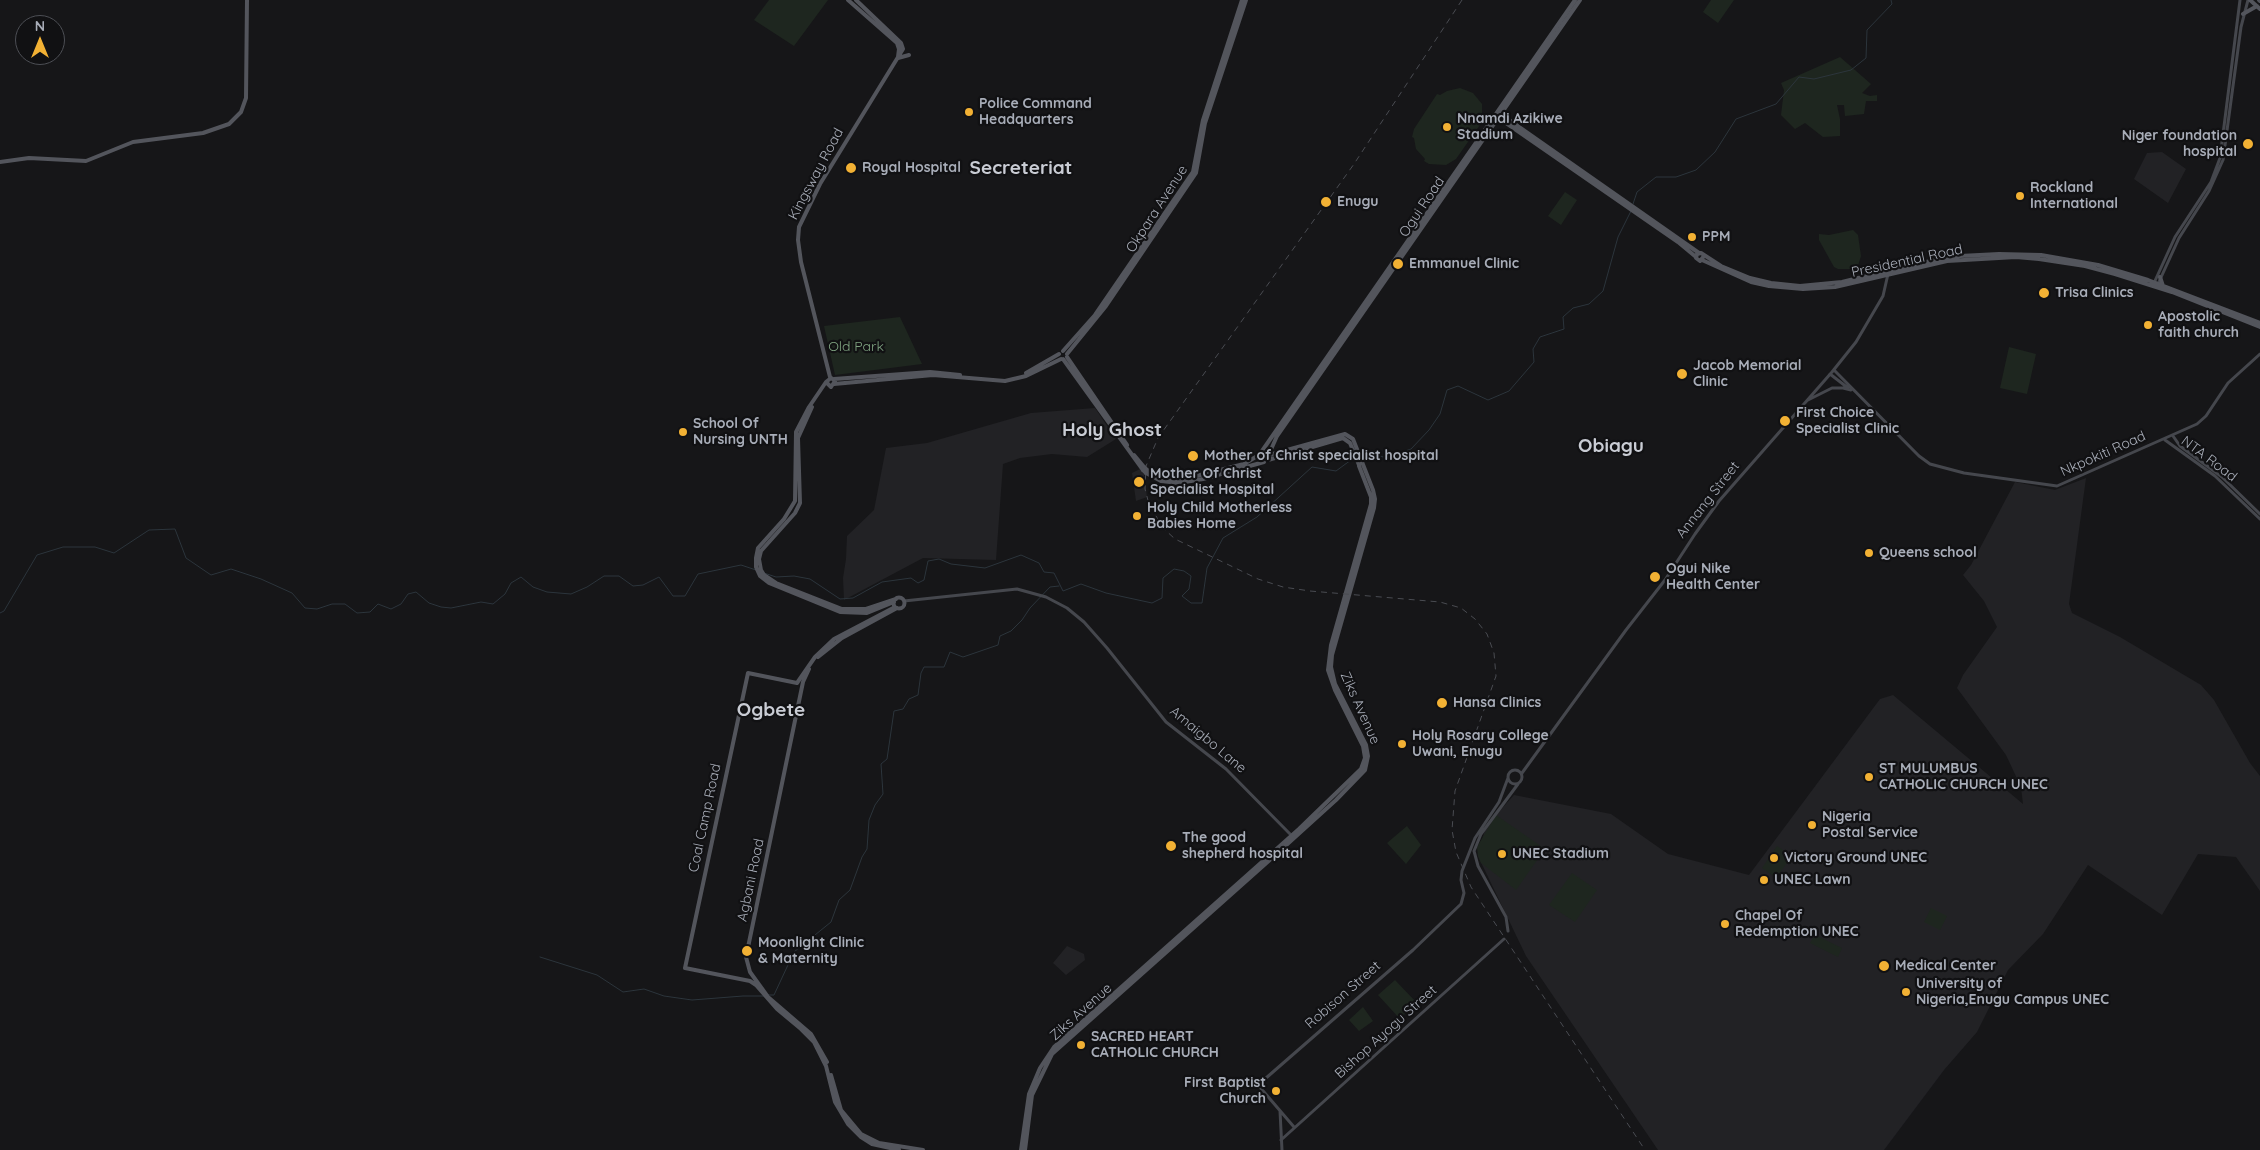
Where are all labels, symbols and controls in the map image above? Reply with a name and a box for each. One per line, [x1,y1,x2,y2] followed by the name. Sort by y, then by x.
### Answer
[15,15,65,65] north arrow
[35,17,45,35] text: N
[979,96,1092,128] place label: Police Command Headquarters
[963,106,975,118] marker: Police Command Headquarters
[1457,111,1563,144] place label: Nnamdi Azikiwe Stadium
[1441,121,1453,133] marker: Nnamdi Azikiwe Stadium
[785,125,847,223] street label: Kingsway Road
[2122,128,2237,160] place label: Niger foundation hospital
[2241,137,2255,151] marker: Niger foundation hospital
[970,157,1072,179] district label: Secreteriat
[862,160,961,176] place label: Royal Hospital
[844,161,858,175] marker: Royal Hospital
[1123,162,1191,256] street label: Okpara Avenue
[1396,174,1448,240] street label: Ogui Road
[2030,180,2118,212] place label: Rockland International
[2014,190,2026,202] marker: Rockland International
[1337,194,1378,210] place label: Enugu
[1319,195,1333,209] marker: Enugu
[1702,229,1730,245] place label: PPM
[1686,231,1698,243] marker: PPM
[1850,241,1964,281] street label: Presidential Road
[1409,256,1519,272] place label: Emmanuel Clinic
[1391,257,1405,271] marker: Emmanuel Clinic
[2055,285,2133,301] place label: Trisa Clinics
[2037,286,2051,300] marker: Trisa Clinics
[2158,309,2239,342] place label: Apostolic faith church
[2142,319,2154,331] marker: Apostolic faith church
[828,339,884,355] park label: Old Park
[1693,358,1802,391] place label: Jacob Memorial Clinic
[1675,367,1689,381] marker: Jacob Memorial Clinic
[1796,405,1899,438] place label: First Choice Specialist Clinic
[1778,414,1792,428] marker: First Choice Specialist Clinic
[693,416,788,448] place label: School Of Nursing UNTH
[1062,419,1162,441] district label: Holy Ghost
[677,426,689,438] marker: School Of Nursing UNTH
[2058,428,2148,480] street label: Nkpokiti Road
[2178,433,2240,485] street label: NTA Road
[1578,435,1644,457] district label: Obiagu
[1204,448,1439,464] place label: Mother of Christ specialist hospital
[1186,449,1200,463] marker: Mother of Christ specialist hospital
[1673,458,1743,542] street label: Annang Street
[1150,466,1274,498] place label: Mother Of Christ Specialist Hospital
[1132,475,1146,489] marker: Mother Of Christ Specialist Hospital
[1147,500,1292,532] place label: Holy Child Motherless Babies Home
[1131,510,1143,522] marker: Holy Child Motherless Babies Home
[1879,545,1977,561] place label: Queens school
[1863,547,1875,559] marker: Queens school
[1666,561,1760,594] place label: Ogui Nike Health Center
[1648,570,1662,584] marker: Ogui Nike Health Center
[1337,669,1383,747] street label: Ziks Avenue
[1453,695,1541,711] place label: Hansa Clinics
[1435,696,1449,710] marker: Hansa Clinics
[737,699,805,721] district label: Ogbete
[1166,703,1250,777] street label: Amaigbo Lane
[1412,728,1549,760] place label: Holy Rosary College Uwani, Enugu
[1396,738,1408,750] marker: Holy Rosary College Uwani, Enugu
[1879,761,2048,794] place label: ST MULUMBUS CATHOLIC CHURCH UNEC
[685,762,725,874] street label: Coal Camp Road
[1863,771,1875,783] marker: ST MULUMBUS CATHOLIC CHURCH UNEC
[1822,809,1918,842] place label: Nigeria Postal Service
[1806,819,1818,831] marker: Nigeria Postal Service
[1182,830,1303,862] place label: The good shepherd hospital
[734,837,768,923] street label: Agbani Road
[1164,839,1178,853] marker: The good shepherd hospital
[1512,846,1609,862] place label: UNEC Stadium
[1496,848,1508,860] marker: UNEC Stadium
[1784,850,1927,866] place label: Victory Ground UNEC
[1768,852,1780,864] marker: Victory Ground UNEC
[1774,872,1851,888] place label: UNEC Lawn
[1758,874,1770,886] marker: UNEC Lawn
[1735,908,1859,940] place label: Chapel Of Redemption UNEC
[1719,918,1731,930] marker: Chapel Of Redemption UNEC
[758,935,864,968] place label: Moonlight Clinic & Maternity
[740,944,754,958] marker: Moonlight Clinic & Maternity
[1302,958,1384,1032] street label: Robison Street
[1895,958,1996,974] place label: Medical Center
[1877,959,1891,973] marker: Medical Center
[1916,976,2109,1009] place label: University of Nigeria,Enugu Campus UNEC
[1047,980,1115,1044] street label: Ziks Avenue
[1332,982,1440,1082] street label: Bishop Ayogu Street
[1900,986,1912,998] marker: University of Nigeria,Enugu Campus UNEC
[1091,1029,1219,1062] place label: SACRED HEART CATHOLIC CHURCH
[1075,1039,1087,1051] marker: SACRED HEART CATHOLIC CHURCH
[1184,1075,1266,1108] place label: First Baptist Church
[1270,1085,1282,1097] marker: First Baptist Church

